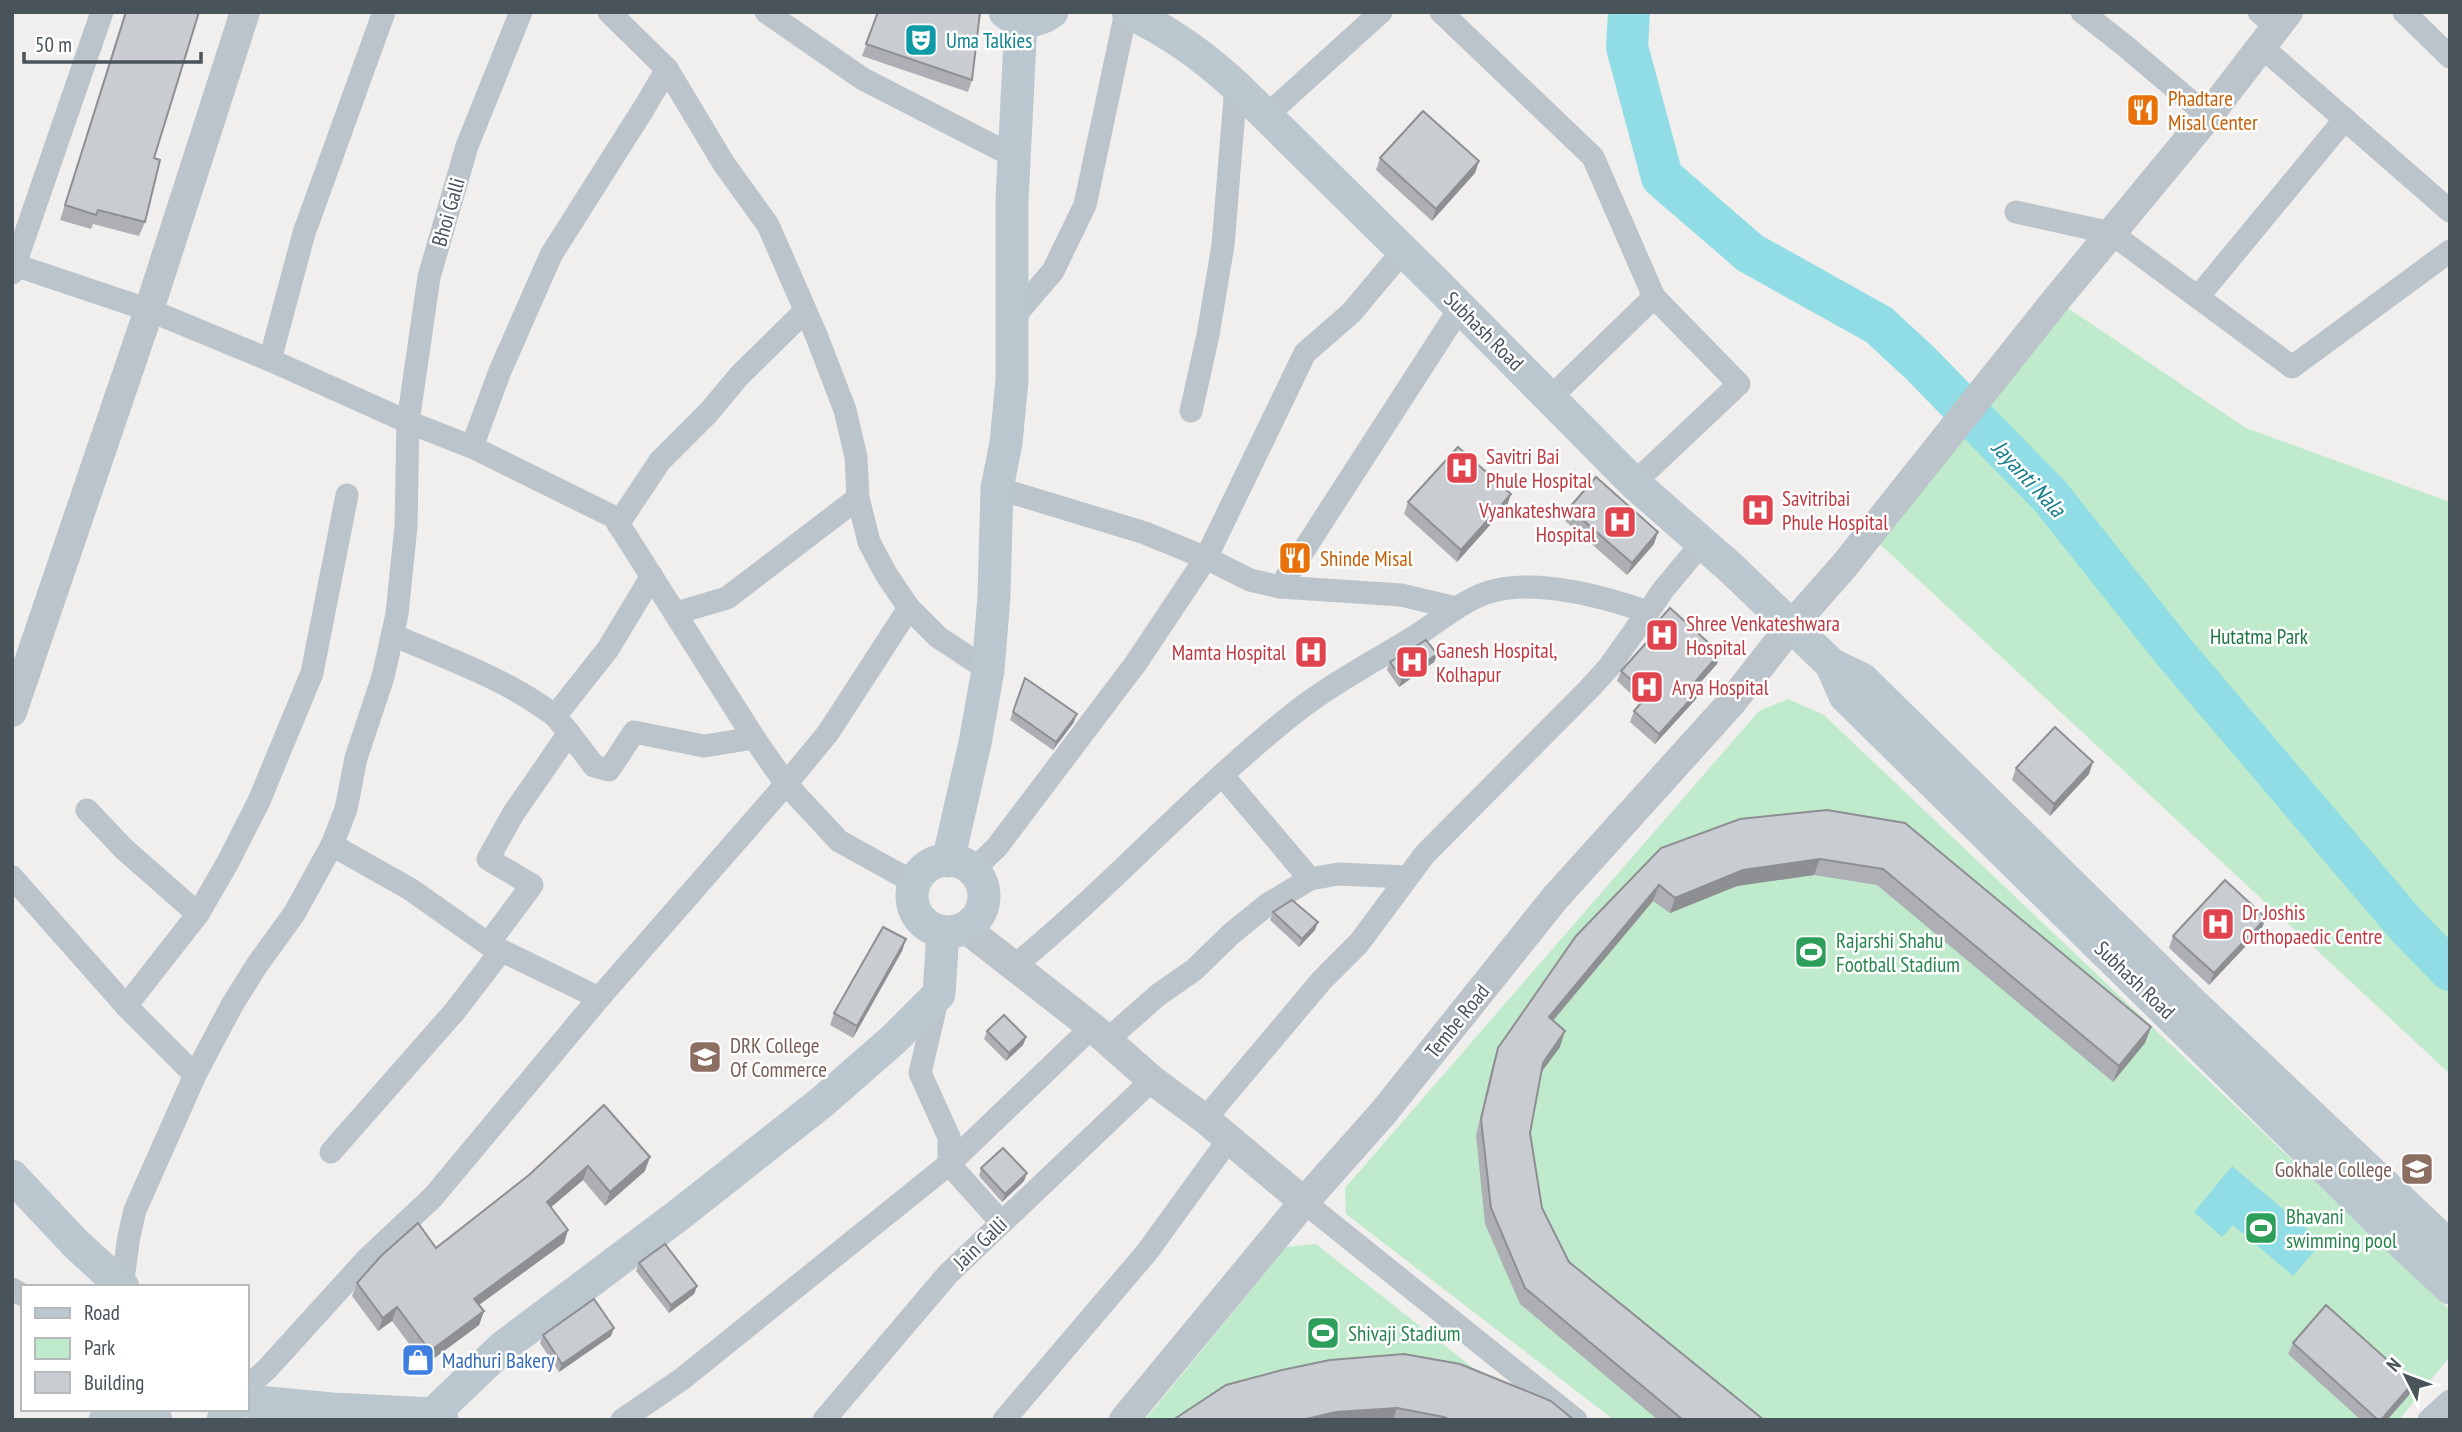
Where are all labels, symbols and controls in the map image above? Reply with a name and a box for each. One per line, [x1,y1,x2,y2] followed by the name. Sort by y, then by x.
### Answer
[24,21,201,65] scale bar
[902,21,940,59] theatre icon: Uma Talkies
[946,27,1032,54] place label: Uma Talkies
[35,31,72,58] text: 50 m
[2168,85,2258,136] place label: Phadtare Misal Center
[2124,91,2162,129] restaurant icon: Phadtare Misal Center
[425,174,471,250] street label: Bhoi Galli
[1439,286,1529,376] street label: Subhash Road
[1985,433,2073,524] water label: Jayanti Nala
[1486,443,1592,494] place label: Savitri Bai Phule Hospital
[1443,449,1481,487] hospital icon: Savitri Bai Phule Hospital
[1782,485,1888,536] place label: Savitribai Phule Hospital
[1739,491,1777,529] hospital icon: Savitribai Phule Hospital
[1478,497,1596,548] place label: Vyankateshwara Hospital
[1601,503,1639,541] hospital icon: Vyankateshwara Hospital
[1276,539,1314,577] restaurant icon: Shinde Misal
[1320,545,1413,572] place label: Shinde Misal
[1686,610,1840,661] place label: Shree Venkateshwara Hospital
[1643,616,1681,654] hospital icon: Shree Venkateshwara Hospital
[2210,623,2308,650] park label: Hutatma Park
[1292,633,1330,671] hospital icon: Mamta Hospital
[1436,637,1558,688] place label: Ganesh Hospital, Kolhapur
[1172,639,1286,666] place label: Mamta Hospital
[1393,643,1431,681] hospital icon: Ganesh Hospital, Kolhapur
[1628,668,1666,706] hospital icon: Arya Hospital
[1672,674,1769,701] place label: Arya Hospital
[2242,899,2382,950] place label: Dr Joshis Orthopaedic Centre
[2199,905,2237,943] hospital icon: Dr Joshis Orthopaedic Centre
[1836,927,1960,978] place label: Rajarshi Shahu Football Stadium
[1792,933,1830,971] sports icon: Rajarshi Shahu Football Stadium
[2089,935,2181,1025] street label: Subhash Road
[1419,978,1495,1064] street label: Tembe Road
[730,1032,827,1083] place label: DRK College Of Commerce
[686,1038,724,1076] school or university icon: DRK College Of Commerce
[2398,1150,2436,1188] school or university icon: Gokhale College
[2275,1156,2392,1183] place label: Gokhale College
[2286,1203,2397,1254] place label: Bhavani swimming pool
[2242,1209,2280,1247] sports icon: Bhavani swimming pool
[947,1211,1013,1276] street label: Jain Galli
[21,1285,248,1411] legend
[84,1299,120,1326] text: Road
[1304,1314,1342,1352] sports icon: Shivaji Stadium
[1348,1320,1460,1347] place label: Shivaji Stadium
[84,1334,115,1361] text: Park
[399,1341,437,1379] shop icon: Madhuri Bakery
[2371,1341,2441,1411] north arrow
[442,1347,555,1374] place label: Madhuri Bakery
[2381,1353,2406,1376] text: N
[84,1369,144,1396] text: Building

